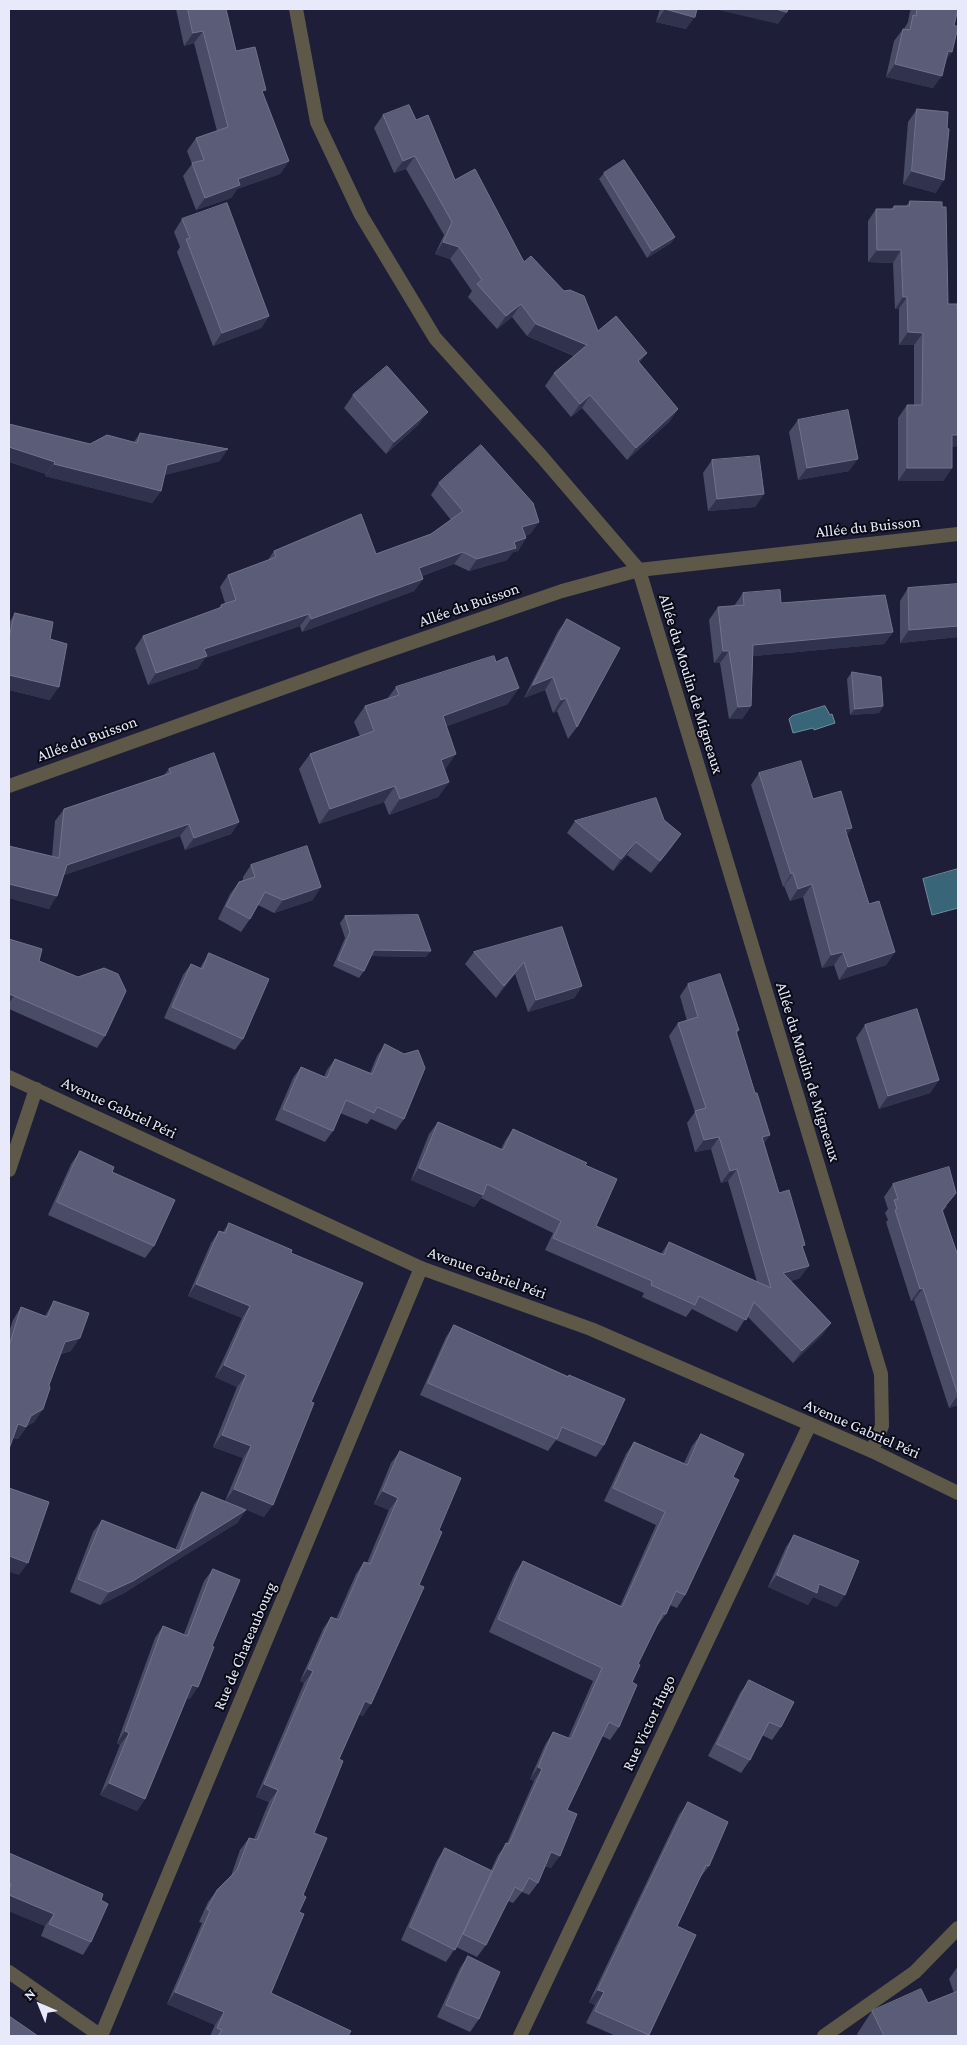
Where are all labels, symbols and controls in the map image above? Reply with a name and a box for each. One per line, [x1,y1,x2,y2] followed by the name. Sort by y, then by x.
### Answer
[815,512,921,542] street label: Allée du Buisson
[416,579,522,631] street label: Allée du Buisson
[655,592,727,776] street label: Allée du Moulin de Migneaux
[34,712,140,766] street label: Allée du Buisson
[772,980,844,1164] street label: Allée du Moulin de Migneaux
[58,1073,180,1143] street label: Avenue Gabriel Péri
[425,1243,549,1303] street label: Avenue Gabriel Péri
[801,1395,923,1463] street label: Avenue Gabriel Péri
[209,1579,281,1713] street label: Rue de Chateaubourg
[618,1672,680,1774] street label: Rue Victor Hugo
[15,1980,65,2030] north arrow
[21,1985,39,2003] text: N

